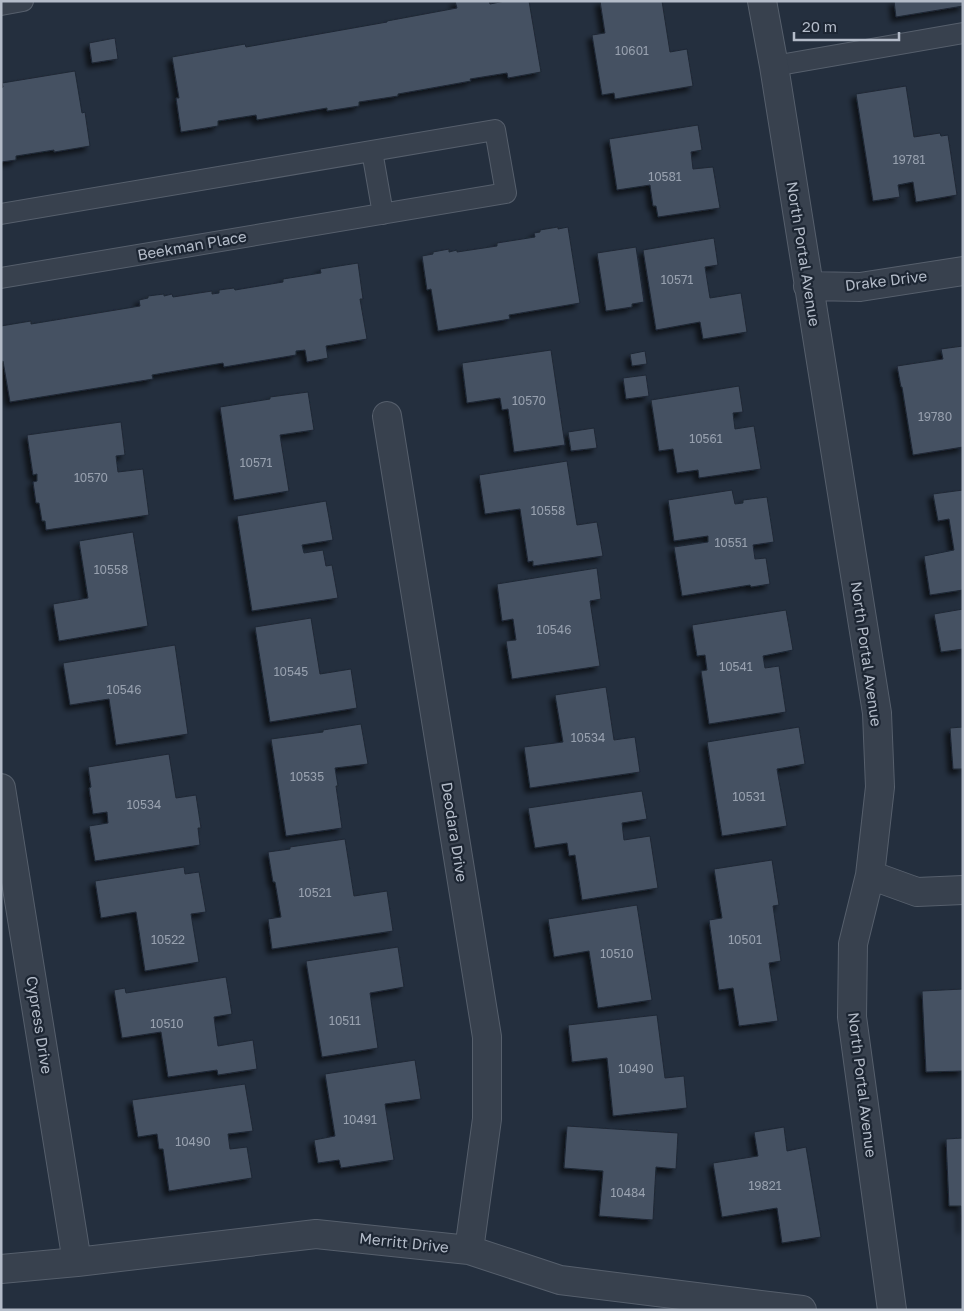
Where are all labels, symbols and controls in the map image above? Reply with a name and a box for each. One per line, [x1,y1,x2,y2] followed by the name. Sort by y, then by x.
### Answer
[794,10,899,42] scale bar
[802,17,837,35] text: 20 m
[615,43,649,58] house number: 10601
[893,152,925,167] house number: 19781
[648,169,682,184] house number: 10581
[784,180,824,328] street label: North Portal Avenue
[136,226,248,263] street label: Beekman Place
[844,266,928,294] street label: Drake Drive
[661,272,693,287] house number: 10571
[512,393,546,408] house number: 10570
[918,409,952,424] house number: 19780
[689,431,723,446] house number: 10561
[240,455,272,470] house number: 10571
[74,470,108,485] house number: 10570
[531,503,565,518] house number: 10558
[714,535,748,550] house number: 10551
[94,562,128,577] house number: 10558
[848,580,886,728] street label: North Portal Avenue
[537,622,571,637] house number: 10546
[719,659,753,674] house number: 10541
[274,664,308,679] house number: 10545
[107,682,141,697] house number: 10546
[571,730,605,745] house number: 10534
[290,769,324,784] house number: 10535
[438,781,472,883] street label: Deodara Drive
[732,789,766,804] house number: 10531
[127,797,161,812] house number: 10534
[298,885,332,900] house number: 10521
[151,932,185,947] house number: 10522
[728,932,762,947] house number: 10501
[600,946,634,961] house number: 10510
[23,975,57,1075] street label: Cypress Drive
[845,1011,881,1159] street label: North Portal Avenue
[329,1013,361,1028] house number: 10511
[150,1016,184,1031] house number: 10510
[618,1061,654,1076] house number: 10490
[343,1112,377,1127] house number: 10491
[175,1134,211,1149] house number: 10490
[748,1178,782,1193] house number: 19821
[610,1185,646,1200] house number: 10484
[358,1228,450,1256] street label: Merritt Drive

